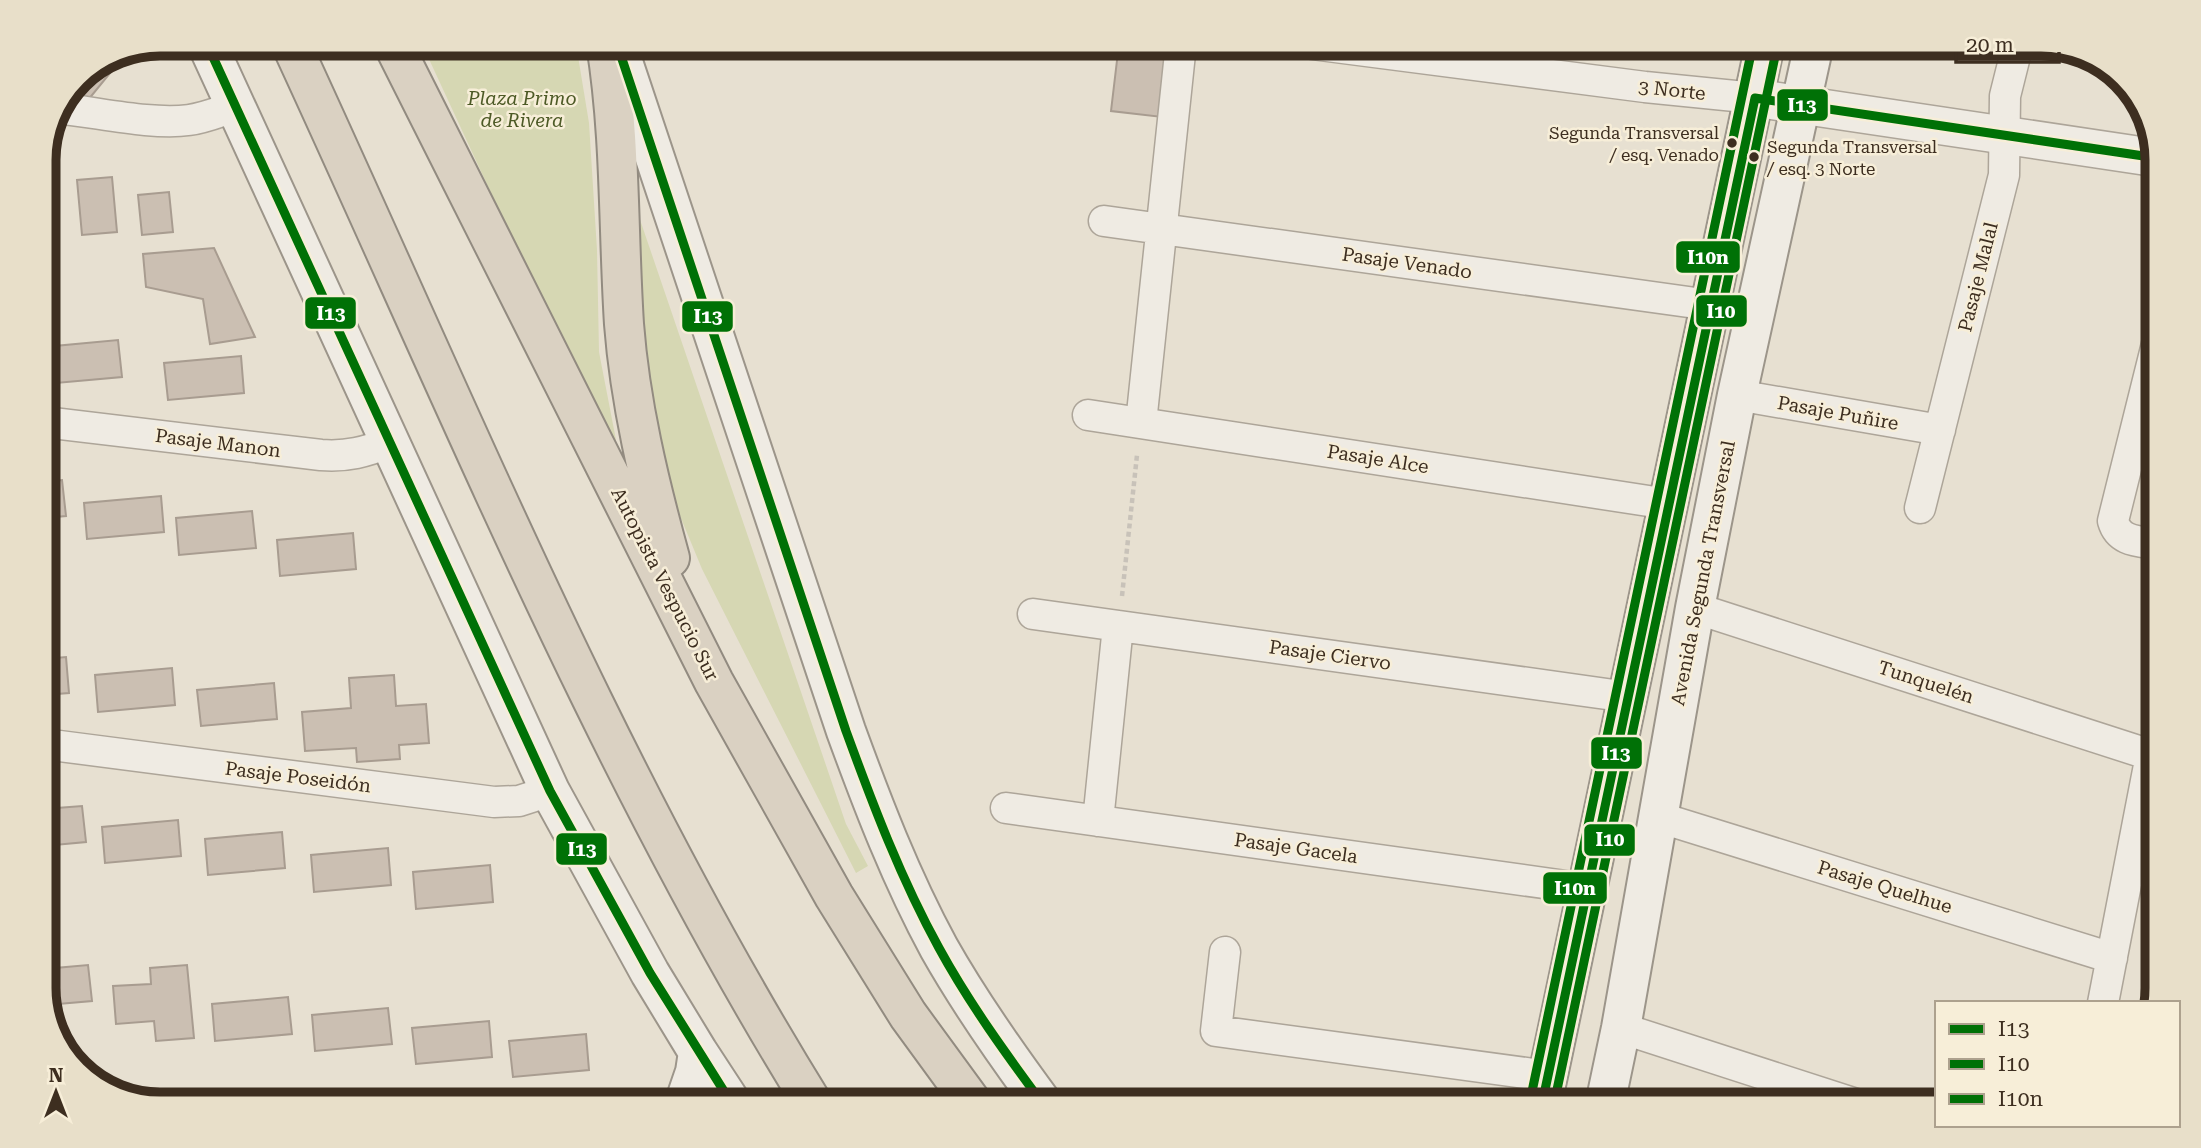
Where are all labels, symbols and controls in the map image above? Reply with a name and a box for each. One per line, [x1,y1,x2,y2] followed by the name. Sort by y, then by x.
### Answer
[1956,21,2059,65] scale bar
[1966,33,2014,57] text: 20 m
[1637,75,1707,105] street label: 3 Norte
[467,87,576,132] park label: Plaza Primo de Rivera
[1776,88,1829,122] line badge: I13
[1788,94,1817,117] text: I13
[1549,123,1719,165] place label: Segunda Transversal / esq. Venado
[1725,136,1739,150] marker: Segunda Transversal / esq. Venado
[1766,137,1937,179] place label: Segunda Transversal / esq. 3 Norte
[1747,150,1761,164] marker: Segunda Transversal / esq. 3 Norte
[1953,220,2003,334] street label: Pasaje Malal
[1675,240,1741,274] line badge: I10n
[1341,242,1473,284] street label: Pasaje Venado
[1687,246,1729,269] text: I10n
[1695,294,1748,328] line badge: I10
[304,296,357,330] line badge: I13
[681,300,734,333] line badge: I13
[1707,300,1736,323] text: I10
[317,302,346,325] text: I13
[694,305,723,328] text: I13
[1776,391,1900,435] street label: Pasaje Puñire
[154,424,282,462] street label: Pasaje Manon
[1666,438,1740,707] street label: Avenida Segunda Transversal
[1326,440,1430,478] street label: Pasaje Alce
[606,484,724,685] street label: Autopista Vespucio Sur
[1268,635,1392,675] street label: Pasaje Ciervo
[1875,656,1977,708] street label: Tunquelén
[1590,736,1643,770] line badge: I13
[1602,742,1631,765] text: I13
[224,757,372,797] street label: Pasaje Poseidón
[1583,823,1636,857] line badge: I10
[1233,828,1360,868] street label: Pasaje Gacela
[1596,828,1625,851] text: I10
[555,832,608,866] line badge: I13
[568,838,597,861] text: I13
[1815,856,1955,918] street label: Pasaje Quelhue
[1542,871,1608,905] line badge: I10n
[1554,877,1596,900] text: I10n
[1935,1001,2180,1127] legend
[1998,1017,2029,1041] text: I13
[1998,1052,2029,1076] text: I10
[21,1057,91,1127] north arrow
[49,1064,64,1087] text: N
[1998,1087,2043,1111] text: I10n

